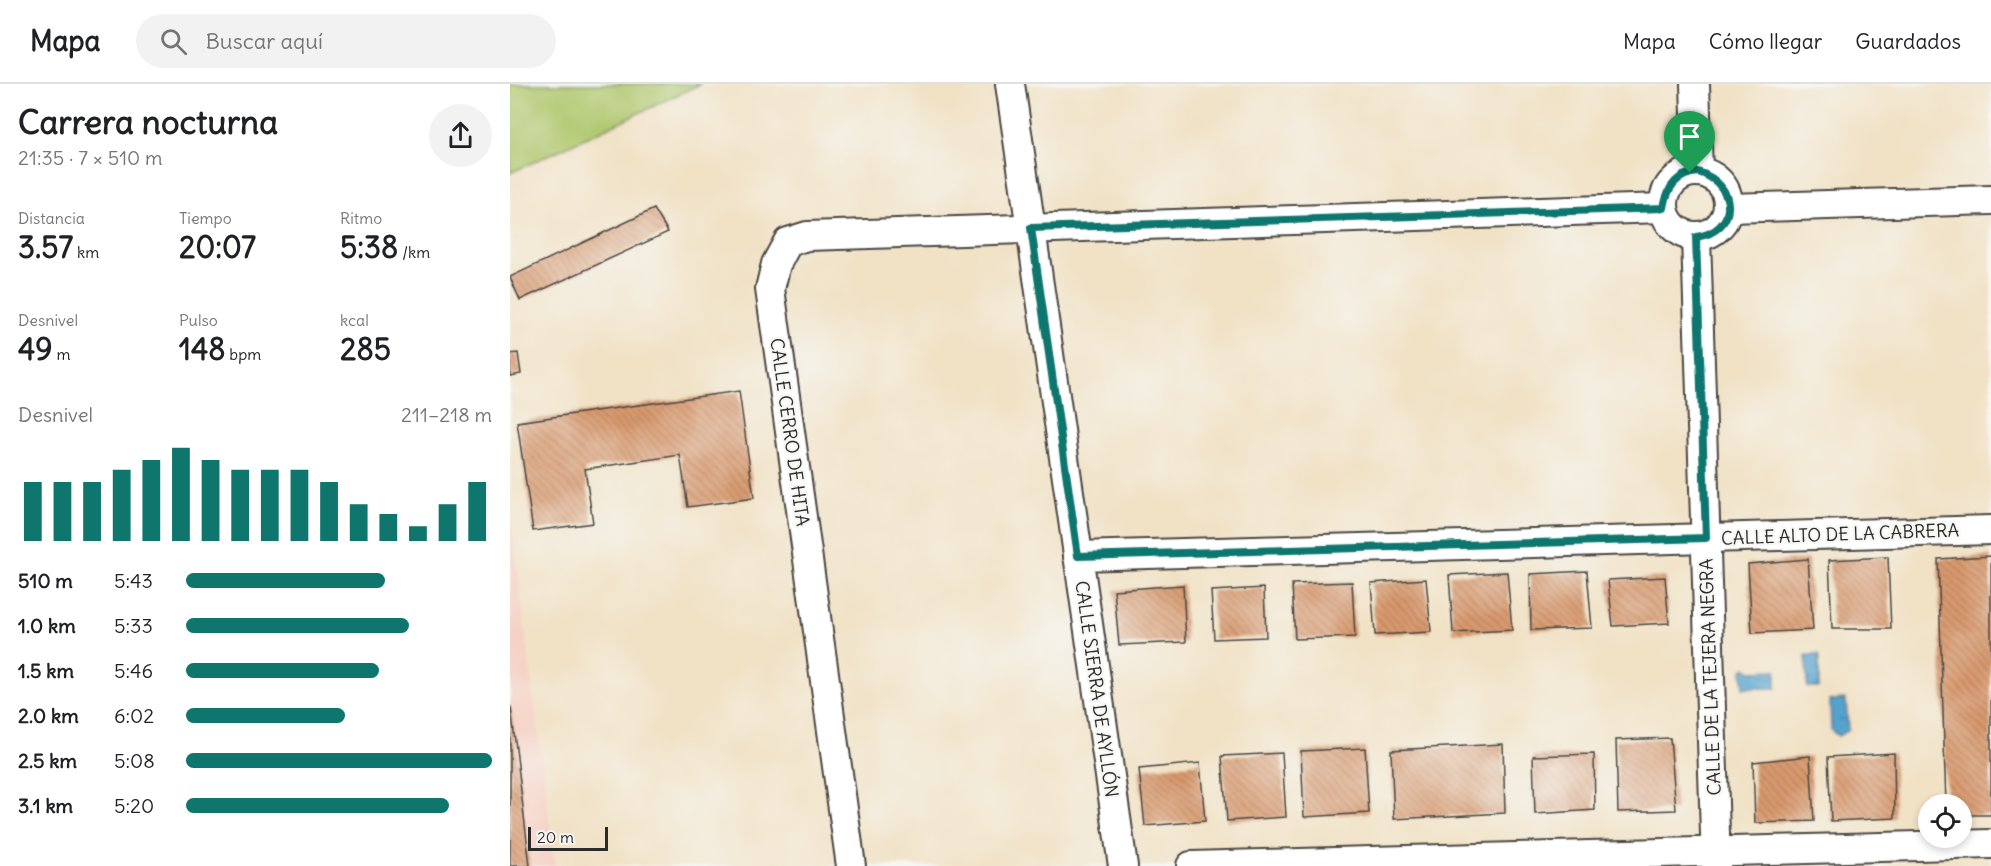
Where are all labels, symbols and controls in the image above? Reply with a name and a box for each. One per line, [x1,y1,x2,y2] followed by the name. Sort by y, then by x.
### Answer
[136,14,556,68] search box
[30,23,100,59] text: Mapa
[157,25,190,58] icon: search
[205,27,323,55] text: Buscar aquí
[1623,28,1676,55] text: Mapa
[1709,28,1822,55] text: Cómo llegar
[1855,28,1961,55] text: Guardados
[18,101,278,143] text: Carrera nocturna
[429,104,492,167] button: share
[1664,111,1715,173] pin
[1673,120,1706,153] icon: arrive
[18,145,163,170] text: 21:35 · 7 × 510 m
[18,208,85,228] text: Distancia
[179,208,232,228] text: Tiempo
[340,208,382,228] text: Ritmo
[18,228,73,266] text: 3.57
[179,228,256,266] text: 20:07
[340,228,398,266] text: 5:38
[73,242,99,262] text: km
[398,242,430,262] text: /km
[18,310,78,330] text: Desnivel
[179,310,218,330] text: Pulso
[340,310,369,330] text: kcal
[18,330,53,368] text: 49
[179,330,226,368] text: 148
[340,330,391,368] text: 285
[765,336,815,528] street label: CALLE CERRO DE HITA
[53,344,70,364] text: m
[226,344,261,364] text: bpm
[18,402,93,427] text: Desnivel
[401,402,492,427] text: 211–218 m
[1721,518,1959,550] street label: CALLE ALTO DE LA CABRERA
[1694,558,1726,796] street label: CALLE DE LA TEJERA NEGRA
[18,568,73,593] text: 510 m
[114,568,153,593] text: 5:43
[1070,579,1124,799] street label: CALLE SIERRA DE AYLLÓN
[18,613,76,638] text: 1.0 km
[114,613,153,638] text: 5:33
[18,658,74,683] text: 1.5 km
[114,658,153,683] text: 5:46
[18,703,79,728] text: 2.0 km
[114,703,154,728] text: 6:02
[18,748,77,773] text: 2.5 km
[114,748,155,773] text: 5:08
[18,793,73,818] text: 3.1 km
[114,793,154,818] text: 5:20
[1918,794,1972,848] map controls
[1918,794,1972,848] button: locate
[528,824,608,852] scale bar
[537,827,574,847] text: 20 m

